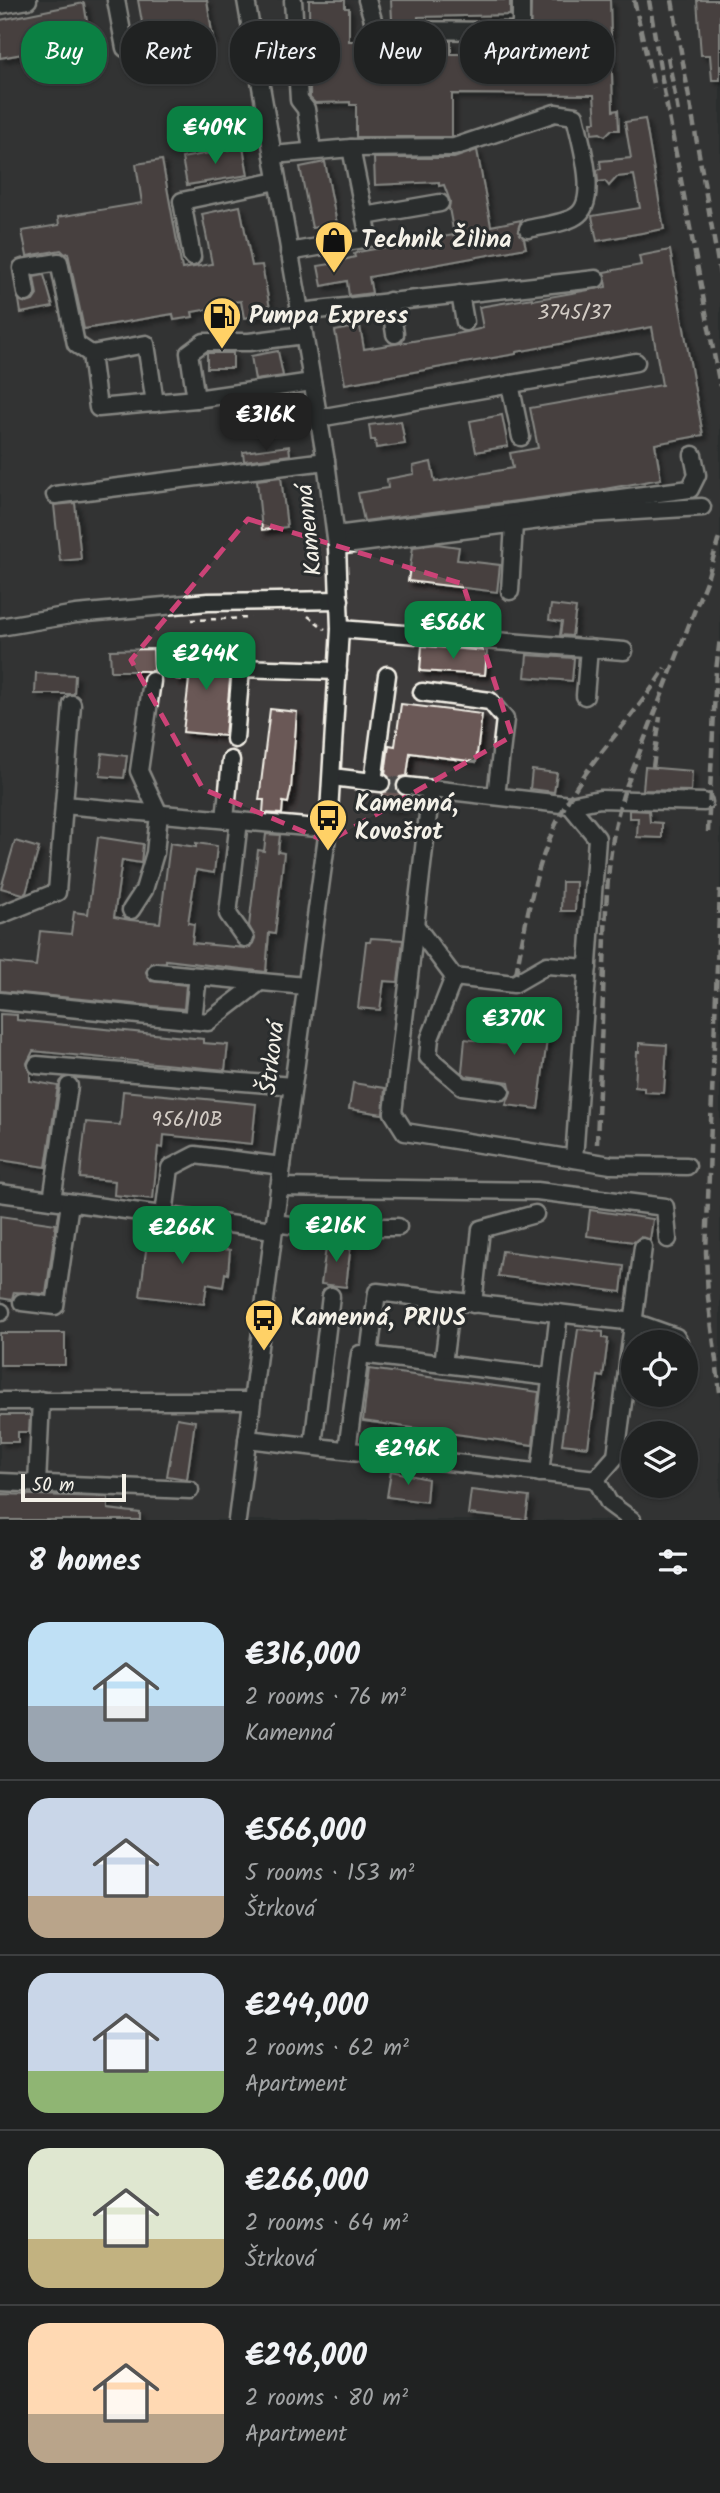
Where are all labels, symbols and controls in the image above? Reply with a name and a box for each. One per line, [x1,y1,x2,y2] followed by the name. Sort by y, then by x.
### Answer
[21,21,107,84] chip: Buy
[121,21,216,84] chip: Rent
[230,21,340,84] chip: Filters
[354,21,446,84] chip: New
[460,21,614,84] chip: Apartment
[166,106,264,166] pin: €409K
[183,111,247,147] text: €409K
[313,219,355,274] shop icon: Technik Žilina
[361,221,512,260] place label: Technik Žilina
[201,295,243,350] fuel station icon: Pumpa Express
[249,297,408,336] place label: Pumpa Express
[537,297,612,330] house number: 3745/37
[217,393,315,453] pin: €316K
[236,398,296,434] text: €316K
[286,479,334,578] street label: Kamenná
[404,602,502,661] pin: €566K
[421,606,486,642] text: €566K
[157,632,255,692] pin: €244K
[173,637,239,673] text: €244K
[355,785,458,852] place label: Kamenná, Kovošrot
[307,797,349,852] bus stop icon: Kamenná, Kovošrot
[465,998,563,1057] pin: €370K
[482,1002,546,1038] text: €370K
[249,1017,297,1097] street label: Štrková
[151,1104,223,1137] house number: 956/10B
[287,1204,385,1264] pin: €216K
[133,1206,231,1266] pin: €266K
[305,1209,367,1245] text: €216K
[149,1211,215,1247] text: €266K
[243,1297,285,1352] bus stop icon: Kamenná, PRIUS
[291,1299,467,1338] place label: Kamenná, PRIUS
[621,1330,698,1498] map controls
[621,1330,698,1407] button: locate
[621,1421,698,1498] button: layers
[359,1428,457,1487] pin: €296K
[375,1432,441,1468] text: €296K
[21,1471,126,1503] scale bar
[32,1471,74,1501] text: 50 m
[28,1538,141,1586] text: 8 homes
[654,1543,692,1581] icon: filters
[245,1632,360,1680] text: €316,000
[84,1650,168,1734] icon: home
[245,1680,406,1716] text: 2 rooms · 76 m²
[245,1716,333,1752] text: Kamenná
[245,1808,366,1856] text: €566,000
[84,1826,168,1910] icon: home
[245,1856,414,1892] text: 5 rooms · 153 m²
[245,1892,315,1928] text: Štrková
[245,1983,368,2031] text: €244,000
[84,2001,168,2085] icon: home
[245,2031,409,2067] text: 2 rooms · 62 m²
[245,2067,347,2103] text: Apartment
[245,2158,368,2206] text: €266,000
[84,2176,168,2260] icon: home
[245,2206,408,2242] text: 2 rooms · 64 m²
[245,2242,315,2278] text: Štrková
[245,2333,367,2381] text: €296,000
[84,2351,168,2435] icon: home
[245,2381,408,2417] text: 2 rooms · 80 m²
[245,2417,347,2453] text: Apartment

